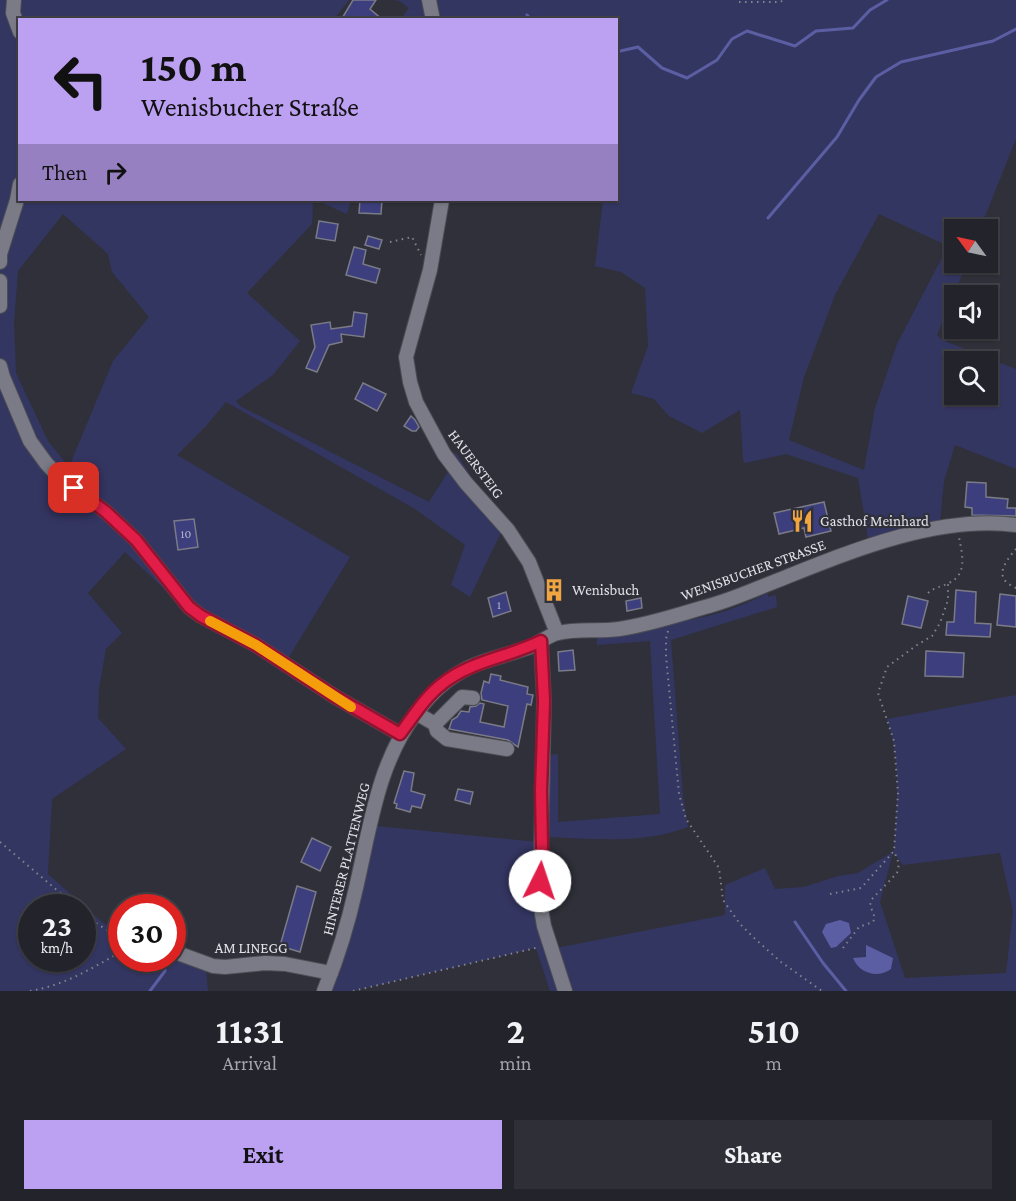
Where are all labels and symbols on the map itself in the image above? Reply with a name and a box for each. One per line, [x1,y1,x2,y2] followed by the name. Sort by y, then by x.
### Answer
[944,219,998,273] north arrow
[445,427,507,501] street label: HAUERSTEIG
[48,462,99,513] pin
[789,508,815,534] restaurant icon: Gasthof Meinhard
[820,513,929,529] place label: Gasthof Meinhard
[181,527,192,541] house number: 10
[678,536,828,604] street label: WENISBUCHER STRASSE
[541,577,567,603] building icon: Wenisbuch
[572,582,639,598] place label: Wenisbuch
[497,598,501,612] house number: 1
[319,781,373,937] street label: HINTERER PLATTENWEG
[508,849,572,913] position arrow
[108,894,186,972] speed limit sign: 30
[215,940,287,956] street label: AM LINEGG

